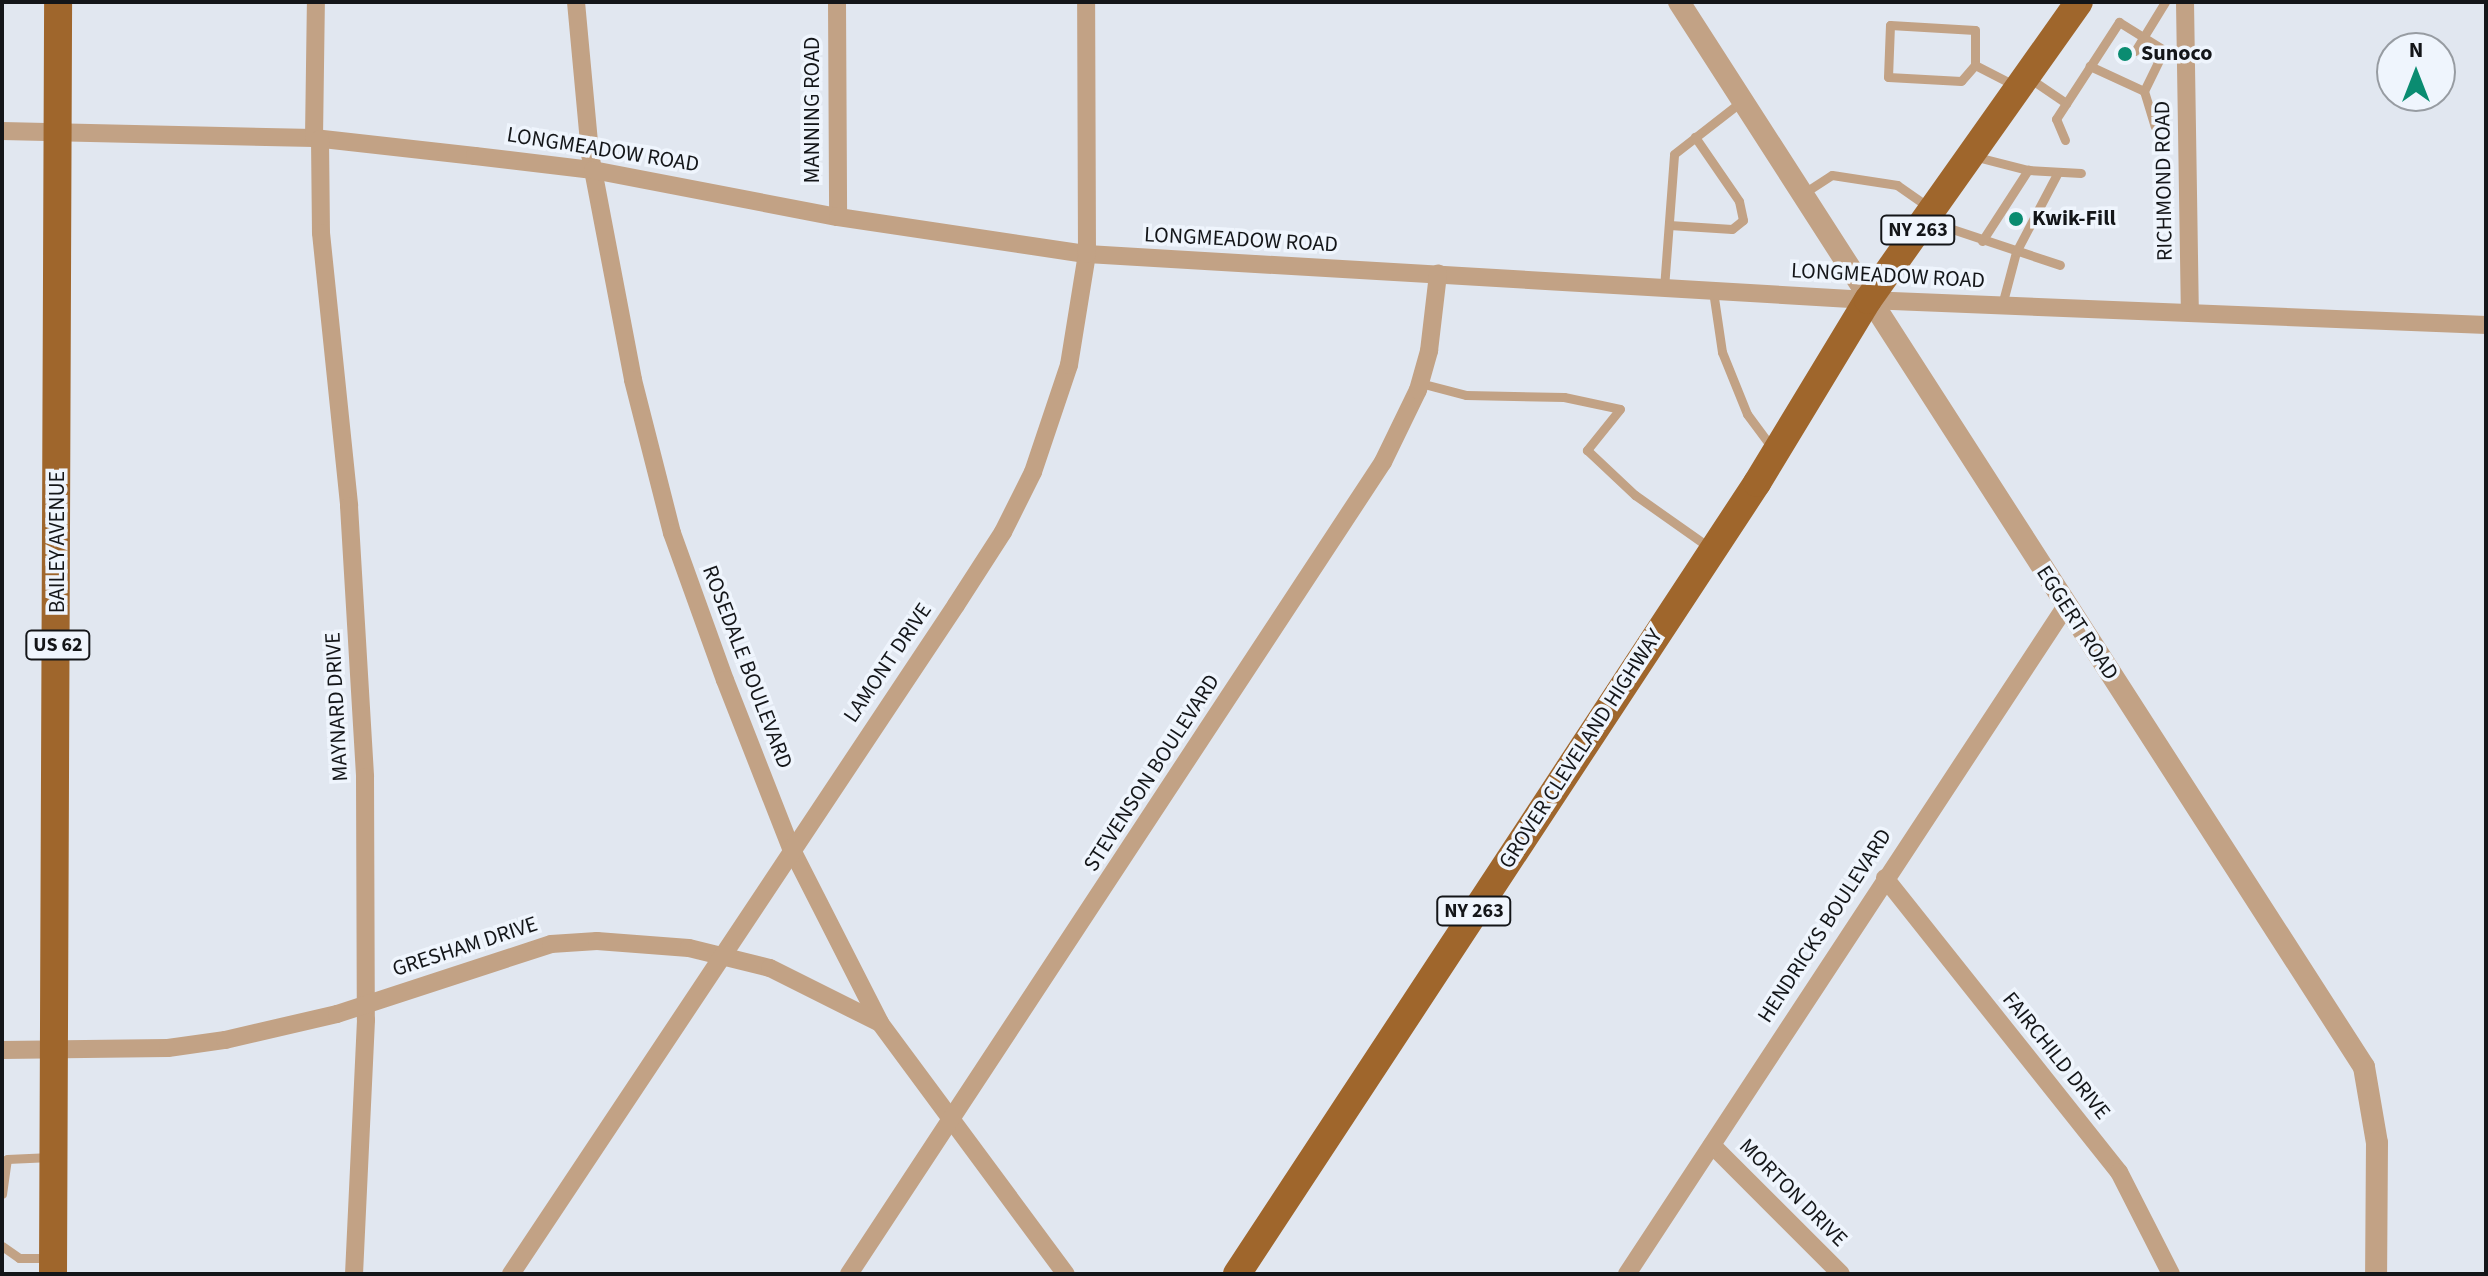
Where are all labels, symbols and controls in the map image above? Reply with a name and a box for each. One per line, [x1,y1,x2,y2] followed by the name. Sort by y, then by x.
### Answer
[2376,32,2456,112] north arrow
[2409,34,2423,66] text: N
[800,37,826,183] street label: MANNING ROAD
[2141,41,2212,67] place label: Sunoco
[2116,45,2134,63] marker: Sunoco
[2149,101,2179,261] street label: RICHMOND ROAD
[505,122,701,178] street label: LONGMEADOW ROAD
[2032,206,2116,232] place label: Kwik-Fill
[2007,210,2025,228] marker: Kwik-Fill
[1880,214,1956,246] road number: NY 263
[1143,222,1339,258] street label: LONGMEADOW ROAD
[1790,258,1986,294] street label: LONGMEADOW ROAD
[45,471,71,613] street label: BAILEY AVENUE
[2030,561,2124,685] street label: EGGERT ROAD
[696,562,798,772] street label: ROSEDALE BOULEVARD
[838,598,938,728] street label: LAMONT DRIVE
[1494,624,1668,874] street label: GROVER CLEVELAND HIGHWAY
[24,629,92,661] road number: US 62
[320,632,354,782] street label: MAYNARD DRIVE
[1078,669,1226,877] street label: STEVENSON BOULEVARD
[1752,824,1898,1028] street label: HENDRICKS BOULEVARD
[1436,895,1512,927] road number: NY 263
[389,911,541,983] street label: GRESHAM DRIVE
[1997,987,2115,1125] street label: FAIRCHILD DRIVE
[1733,1133,1853,1253] street label: MORTON DRIVE

